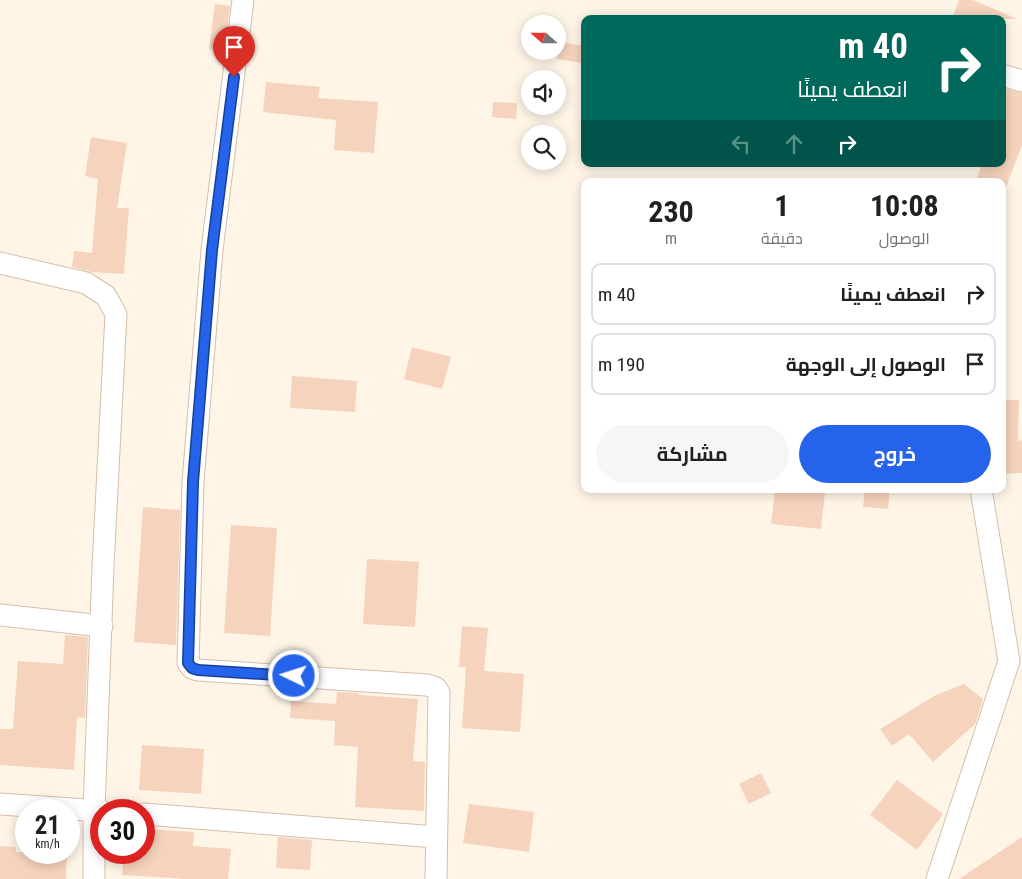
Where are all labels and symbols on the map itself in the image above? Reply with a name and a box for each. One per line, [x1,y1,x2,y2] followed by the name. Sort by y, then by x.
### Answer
[521,15,566,60] north arrow
[213,26,255,77] pin
[267,649,319,701] position arrow
[90,799,155,864] speed limit sign: 30

